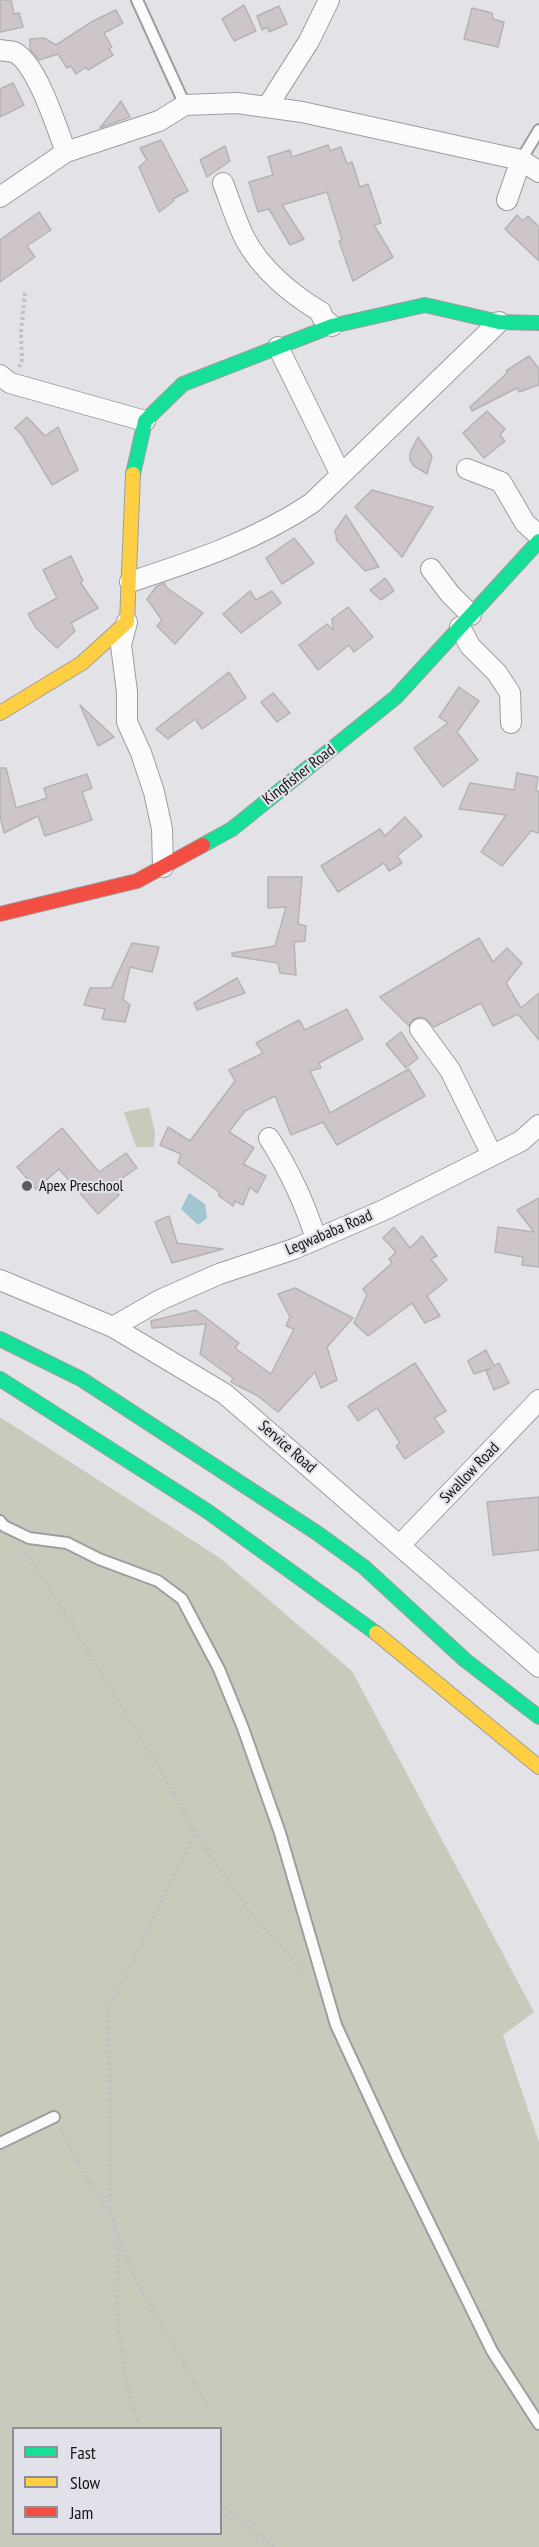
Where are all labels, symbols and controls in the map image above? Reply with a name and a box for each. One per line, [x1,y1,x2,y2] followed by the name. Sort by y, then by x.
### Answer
[259,741,339,809] street label: Kingfisher Road
[39,1176,123,1196] place label: Apex Preschool
[20,1179,34,1193] marker: Apex Preschool
[283,1206,375,1260] street label: Legwababa Road
[254,1417,320,1477] street label: Service Road
[436,1439,504,1507] street label: Swallow Road
[12,2427,222,2535] legend
[70,2441,96,2464] text: Fast
[70,2471,100,2494] text: Slow
[70,2501,93,2524] text: Jam

